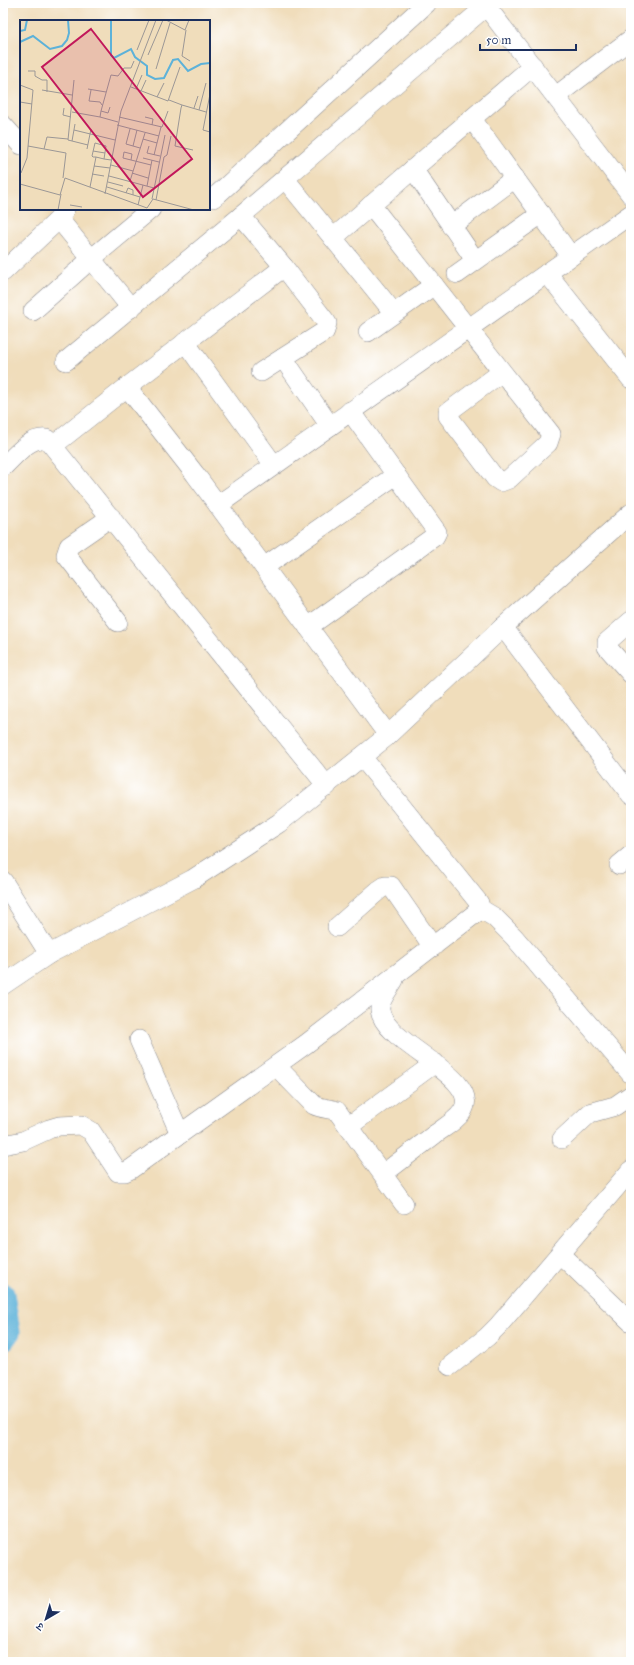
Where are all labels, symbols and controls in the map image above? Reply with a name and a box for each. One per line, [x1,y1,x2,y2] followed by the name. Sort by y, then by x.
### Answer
[20,20,210,210] inset map
[480,26,576,52] scale bar
[486,33,511,47] text: 50 m
[26,1599,66,1639] north arrow
[33,1619,47,1634] text: उ

